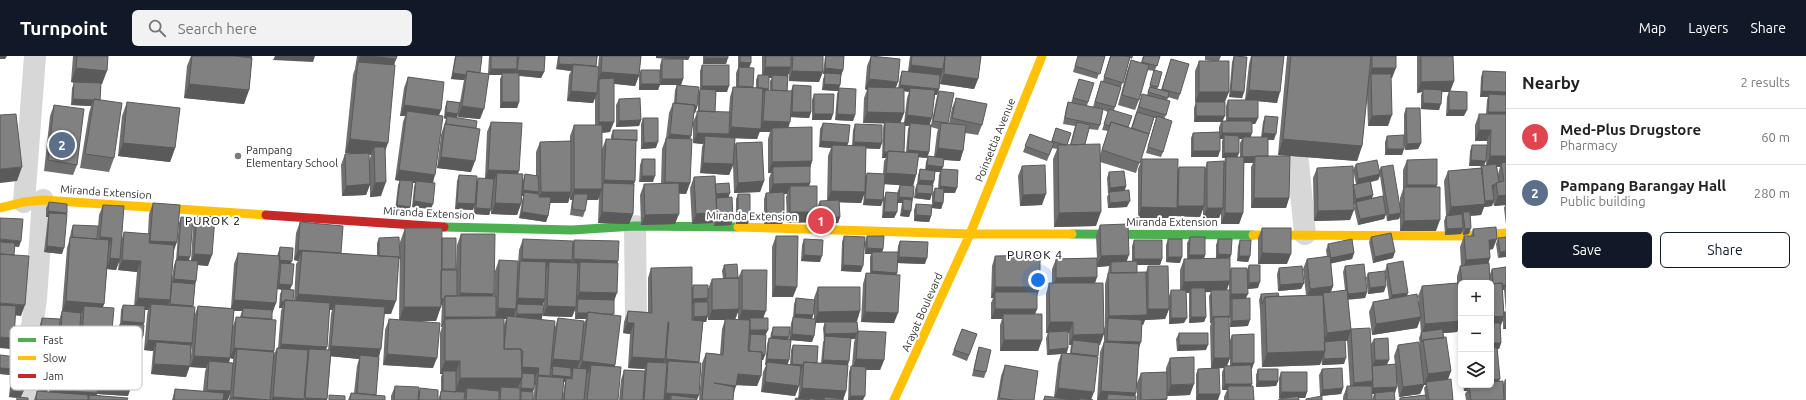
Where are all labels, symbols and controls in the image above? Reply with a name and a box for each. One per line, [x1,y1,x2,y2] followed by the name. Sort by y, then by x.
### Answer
[132,10,412,46] search box
[20,17,108,39] text: Turnpoint
[146,17,168,39] icon: search
[178,20,257,37] text: Search here
[1639,20,1666,36] text: Map
[1688,20,1728,36] text: Layers
[1750,20,1786,36] text: Share
[1522,73,1580,92] text: Nearby
[1740,75,1790,89] text: 2 results
[973,96,1017,184] street label: Poinsettia Avenue
[1560,121,1701,138] text: Med-Plus Drugstore
[49,130,75,160] pin: 2
[1531,130,1539,144] text: 1
[1761,130,1790,144] text: 60 m
[1560,138,1617,152] text: Pharmacy
[246,144,338,169] place label: Pampang Elementary School
[233,151,243,161] marker: Pampang Elementary School
[1560,177,1726,194] text: Pampang Barangay Hall
[60,183,152,201] street label: Miranda Extension
[1531,186,1539,200] text: 2
[1754,186,1790,200] text: 280 m
[1560,194,1646,208] text: Public building
[383,205,475,221] street label: Miranda Extension
[808,206,834,236] pin: 1
[706,209,798,223] street label: Miranda Extension
[185,214,241,227] district label: PUROK 2
[1126,216,1218,228] street label: Miranda Extension
[1522,232,1652,268] button: Save
[1660,232,1790,268] button: Share
[1007,248,1063,261] district label: PUROK 4
[1028,270,1048,290] your location
[899,271,945,353] street label: Arayat Boulevard
[1458,280,1494,388] map controls
[1458,280,1494,316] button: +
[1458,316,1494,352] button: −
[10,326,142,390] legend
[43,334,64,346] text: Fast
[43,352,67,364] text: Slow
[1458,352,1494,388] button: layers
[43,370,64,382] text: Jam

